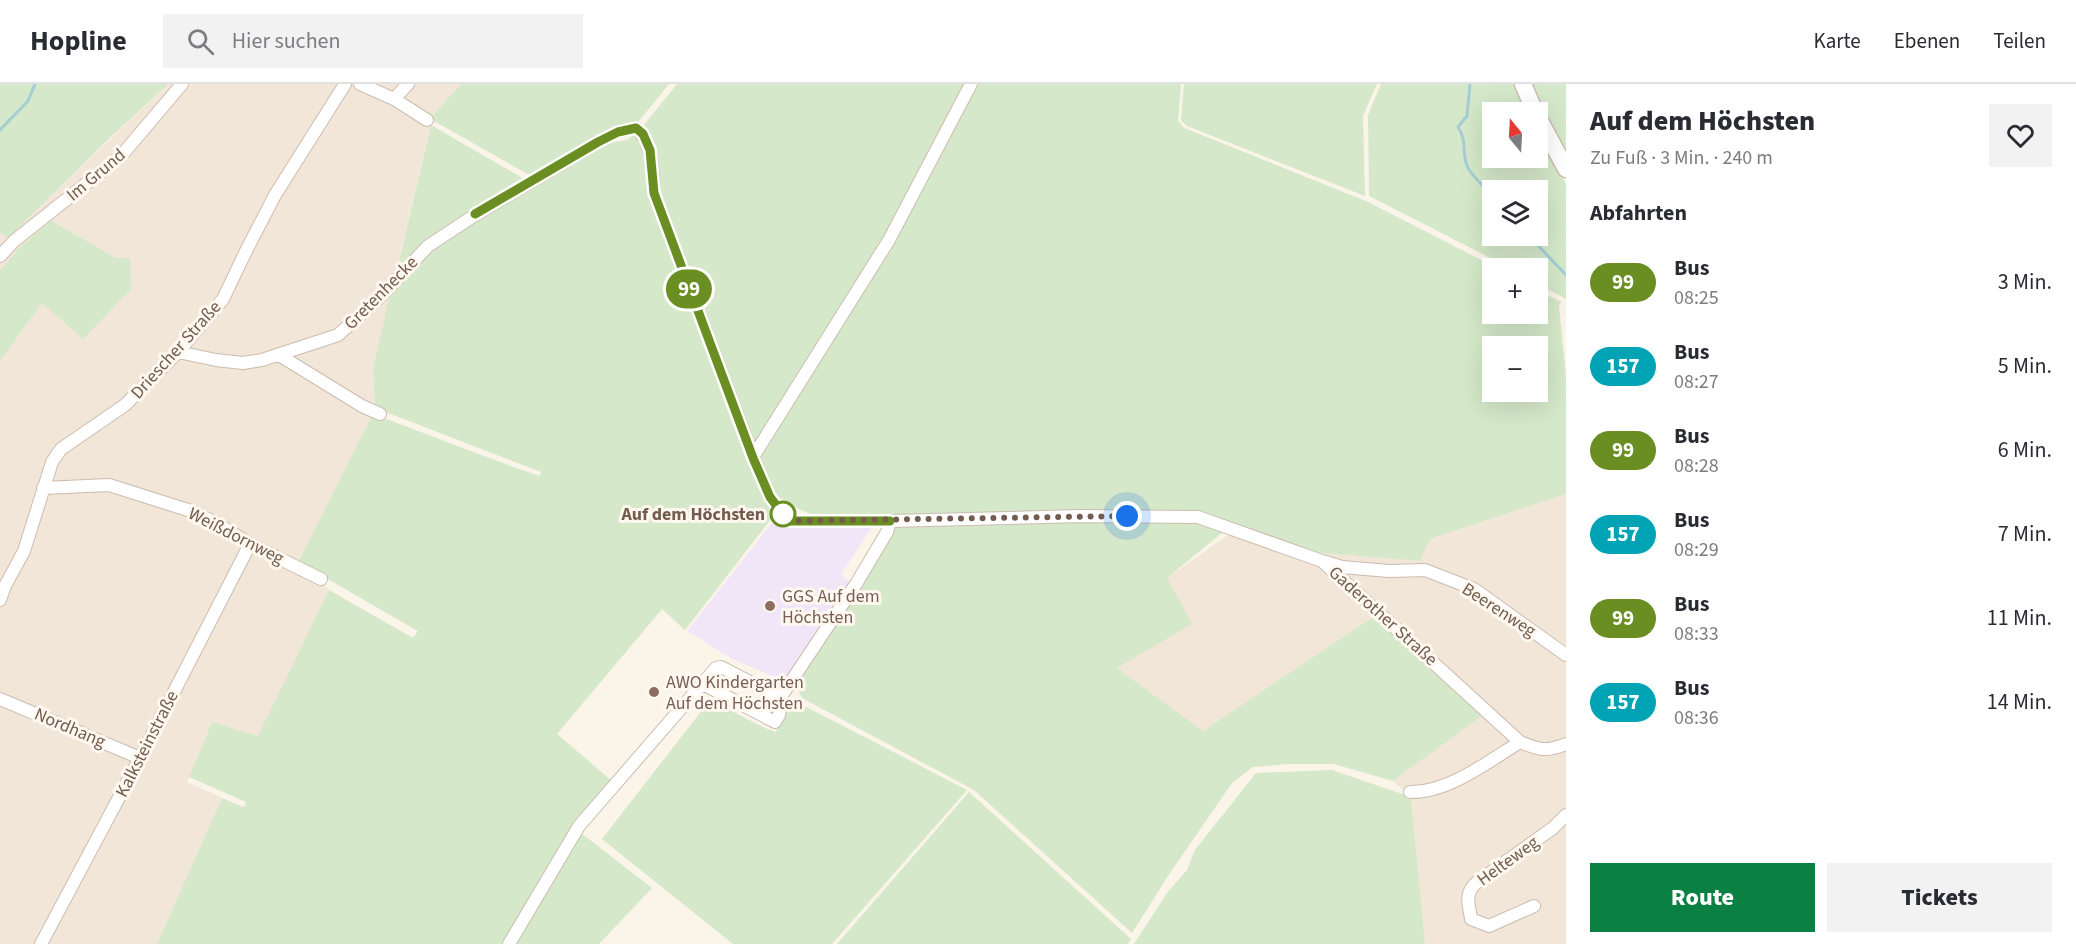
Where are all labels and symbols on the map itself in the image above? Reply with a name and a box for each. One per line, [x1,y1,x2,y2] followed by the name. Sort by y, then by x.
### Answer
[1482,102,1548,168] north arrow
[61,143,131,207] street label: Im Grund
[339,251,423,335] street label: Gretenhecke
[662,270,716,308] line badge: 99
[125,295,227,405] street label: Driescher Straße
[184,501,288,571] street label: Weißdornweg
[770,501,796,527] marker: Auf dem Höchsten
[1112,501,1142,531] your location
[620,502,765,527] place label: Auf dem Höchsten
[1323,560,1443,672] street label: Gaderother Straße
[1457,577,1541,643] street label: Beerenweg
[782,584,880,630] place label: GGS Auf dem Höchsten
[763,599,777,613] marker: GGS Auf dem Höchsten
[666,670,804,716] place label: AWO Kindergarten Auf dem Höchsten
[647,685,661,699] marker: AWO Kindergarten Auf dem Höchsten
[109,686,185,802] street label: Kalksteinstraße
[30,702,110,754] street label: Nordhang
[1472,830,1544,892] street label: Helteweg

